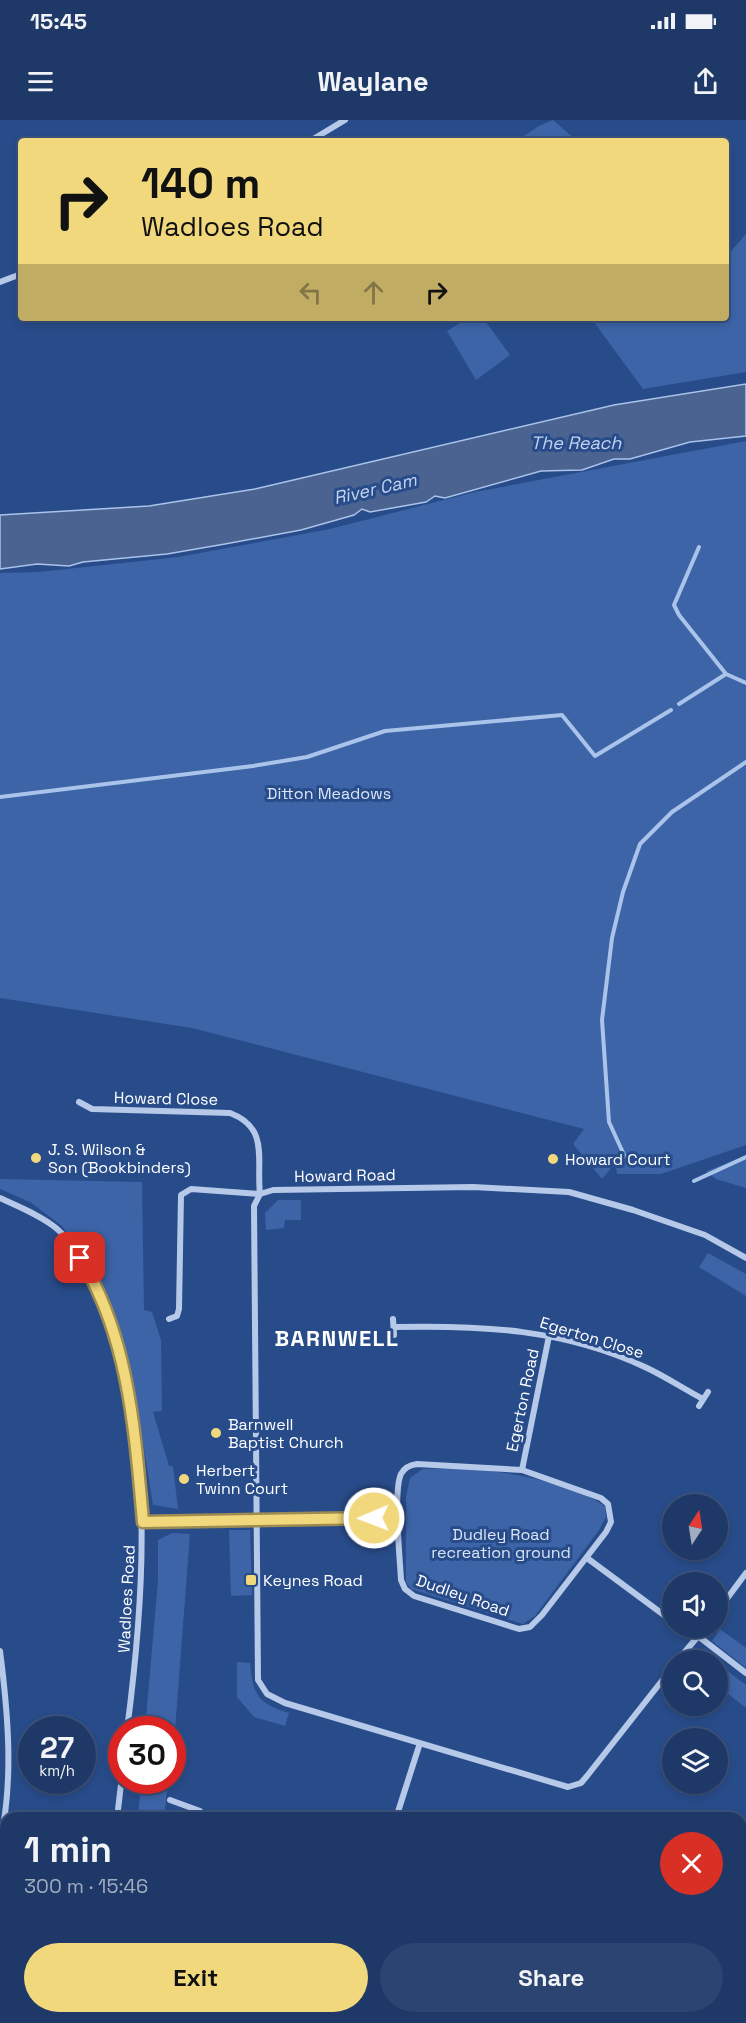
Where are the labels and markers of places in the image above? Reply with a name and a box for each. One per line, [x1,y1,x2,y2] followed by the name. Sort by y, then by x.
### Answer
[48,1139,191,1178] place label: J. S. Wilson & Son (Bookbinders)
[565,1149,671,1170] place label: Howard Court
[29,1151,43,1165] marker: J. S. Wilson & Son (Bookbinders)
[546,1152,560,1166] marker: Howard Court
[54,1232,105,1283] pin
[228,1414,344,1453] place label: Barnwell Baptist Church
[209,1426,223,1440] marker: Barnwell Baptist Church
[196,1460,288,1499] place label: Herbert Twinn Court
[177,1472,191,1486] marker: Herbert Twinn Court
[263,1570,363,1591] place label: Keynes Road
[244,1573,258,1587] marker: Keynes Road

